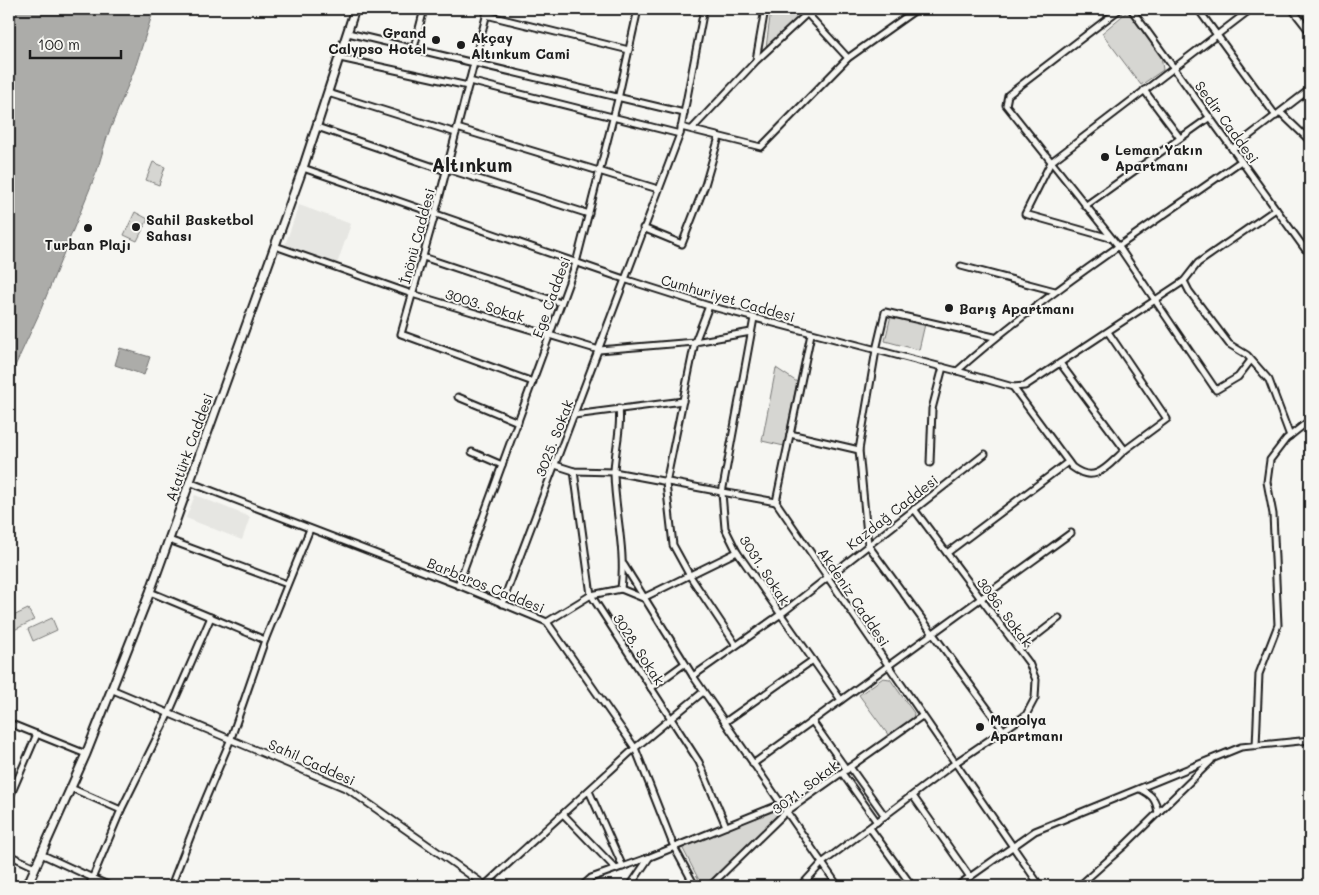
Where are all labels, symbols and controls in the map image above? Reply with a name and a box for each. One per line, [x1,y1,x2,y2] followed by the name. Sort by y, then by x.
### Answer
[328,23,426,58] place label: Grand Calypso Hotel
[30,28,121,60] scale bar
[471,28,570,63] place label: Akçay Altınkum Cami
[38,34,80,54] text: 100 m
[430,34,442,46] marker: Grand Calypso Hotel
[455,39,467,51] marker: Akçay Altınkum Cami
[1191,77,1263,167] street label: Sedir Caddesi
[1115,140,1203,175] place label: Leman Yakın Apartmanı
[1099,151,1111,163] marker: Leman Yakın Apartmanı
[432,152,512,177] district label: Altınkum
[395,186,439,286] street label: İnönü Caddesi
[146,210,253,245] place label: Sahil Basketbol Sahası
[130,221,142,233] marker: Sahil Basketbol Sahası
[82,222,94,234] marker: Turban Plajı
[45,235,131,254] place label: Turban Plajı
[527,254,575,340] street label: Ege Caddesi
[659,270,797,326] street label: Cumhuriyet Caddesi
[443,284,527,326] street label: 3003. Sokak
[959,299,1075,319] place label: Barış Apartmanı
[943,302,955,314] marker: Barış Apartmanı
[161,390,217,504] street label: Atatürk Caddesi
[531,397,577,479] street label: 3025. Sokak
[842,470,942,554] street label: Kazdağ Caddesi
[735,531,795,609] street label: 3031. Sokak
[814,544,894,650] street label: Akdeniz Caddesi
[425,553,547,617] street label: Barbaros Caddesi
[973,573,1037,651] street label: 3086. Sokak
[609,610,669,688] street label: 3028. Sokak
[990,710,1063,745] place label: Manolya Apartmanı
[974,721,986,733] marker: Manolya Apartmanı
[266,734,358,790] street label: Sahil Caddesi
[768,756,842,818] street label: 3071. Sokak

